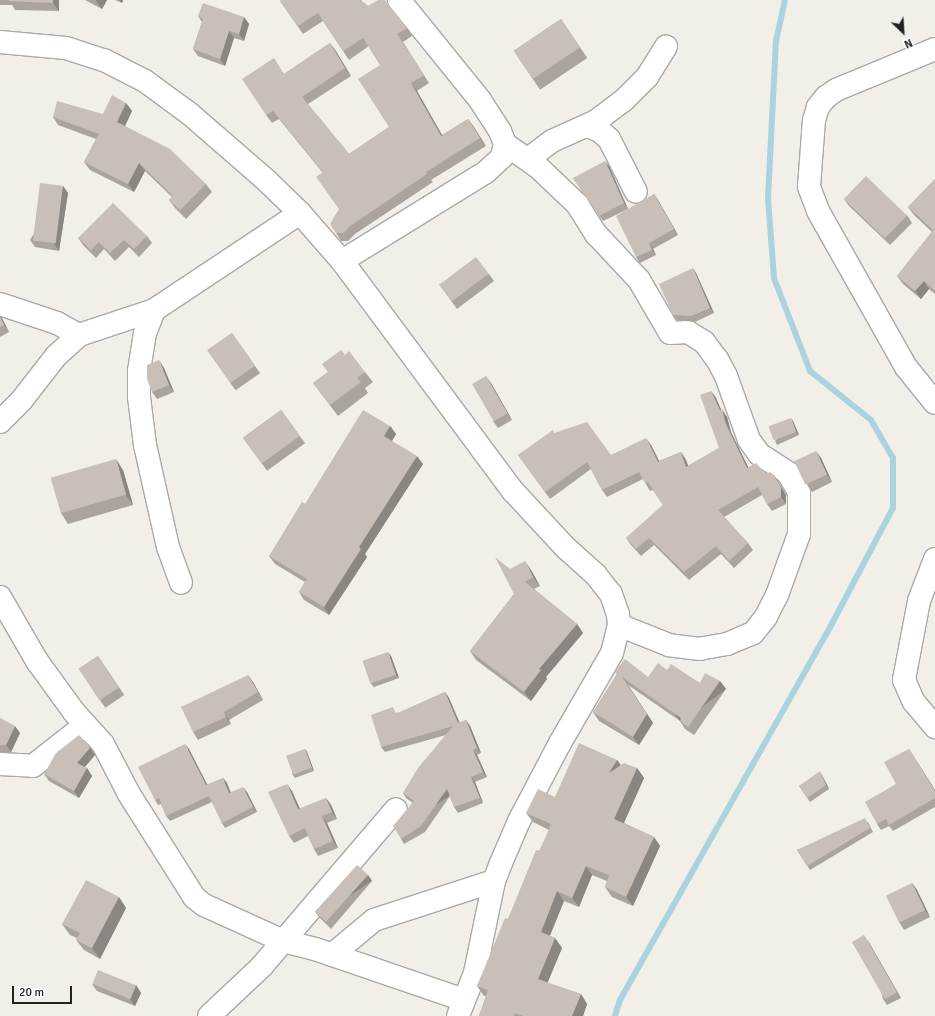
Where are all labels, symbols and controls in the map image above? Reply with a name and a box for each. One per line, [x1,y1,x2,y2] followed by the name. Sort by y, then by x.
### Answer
[883,12,923,52] north arrow
[902,36,914,51] text: N
[14,978,74,1004] scale bar
[19,985,44,1000] text: 20 m

